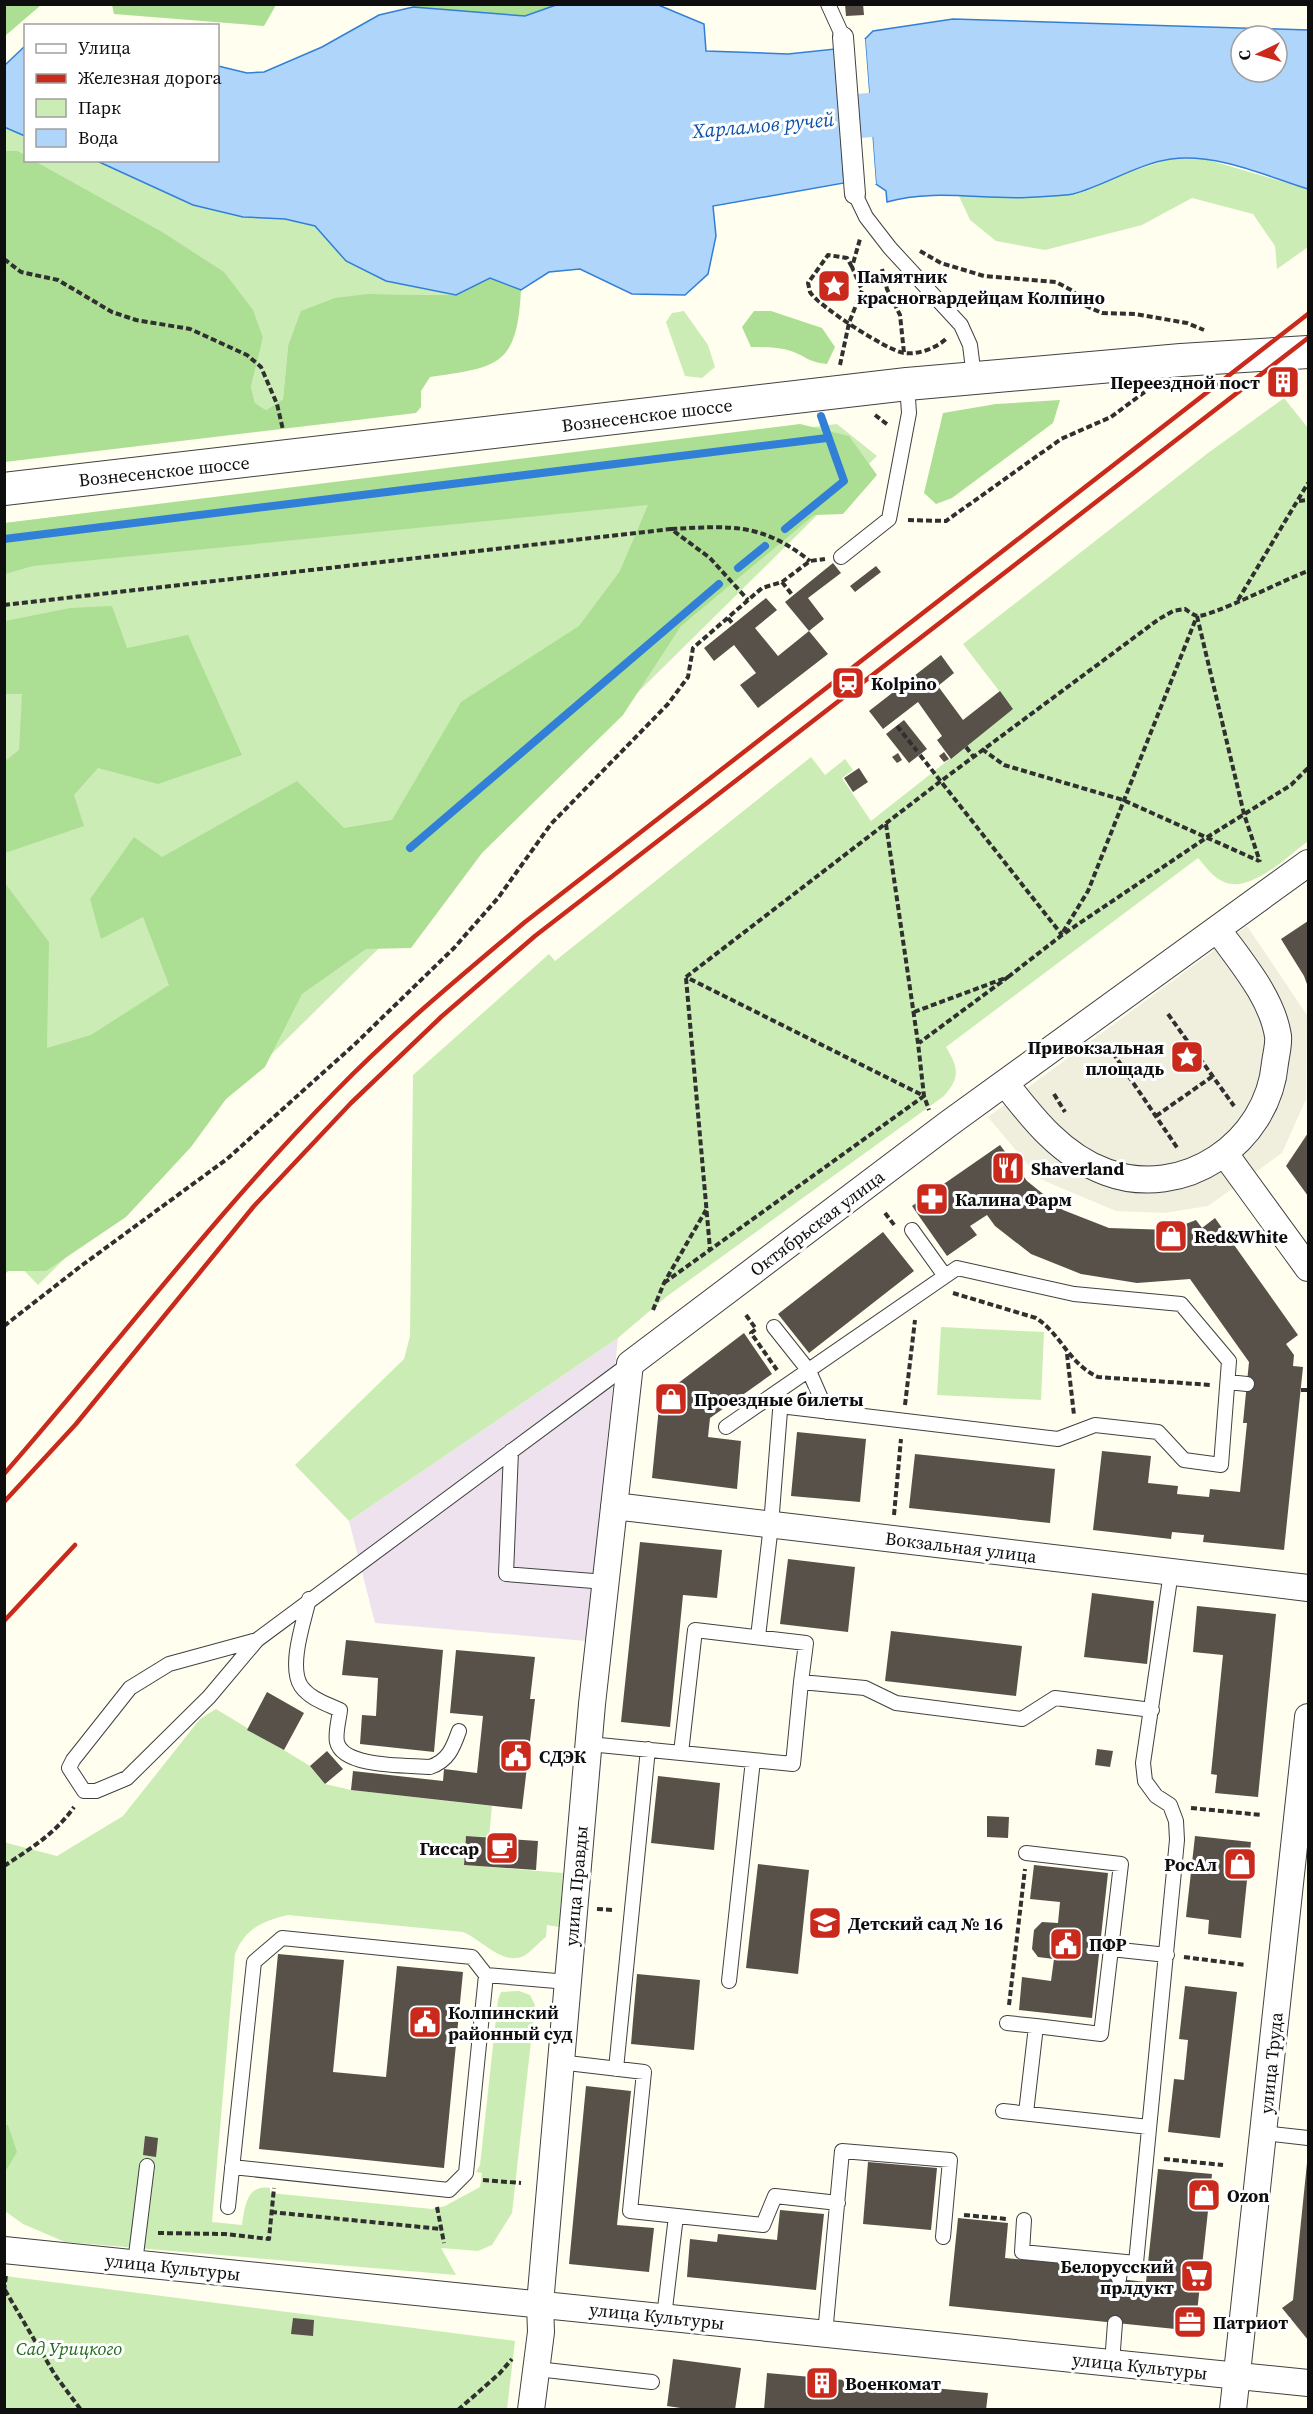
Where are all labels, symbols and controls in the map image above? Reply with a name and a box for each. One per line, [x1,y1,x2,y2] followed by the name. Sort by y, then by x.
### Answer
[24,24,219,162] legend
[1229,24,1289,84] north arrow
[78,35,131,60] text: Улица
[1233,49,1255,61] text: С
[78,65,223,90] text: Железная дорога
[78,95,121,120] text: Парк
[690,105,836,145] water label: Харламов ручей
[78,125,119,150] text: Вода
[857,264,1105,310] place label: Памятник красногвардейцам Колпино
[816,268,852,304] place icon: Памятник красногвардейцам Колпино
[1265,364,1301,400] building icon: Переездной пост
[1110,370,1260,395] place label: Переездной пост
[560,392,734,438] street label: Вознесенское шоссе
[77,450,251,492] street label: Вознесенское шоссе
[830,665,866,701] station icon: Kolpino
[871,671,937,696] place label: Kolpino
[1028,1035,1164,1081] place label: Привокзальная площадь
[1169,1039,1205,1075] place icon: Привокзальная площадь
[990,1150,1026,1186] restaurant icon: Shaverland
[1031,1156,1124,1181] place label: Shaverland
[745,1164,890,1282] street label: Октябрьская улица
[914,1181,950,1217] pharmacy icon: Калина Фарм
[955,1187,1072,1212] place label: Калина Фарм
[1153,1218,1189,1254] shop icon: Red&White
[1194,1224,1288,1249] place label: Red&White
[653,1381,689,1417] shop icon: Проездные билеты
[694,1387,864,1412] place label: Проездные билеты
[884,1525,1039,1569] street label: Вокзальная улица
[498,1738,534,1774] public building icon: СДЭК
[539,1744,587,1769] place label: СДЭК
[558,1825,594,1947] street label: улица Правды
[484,1830,520,1866] cafe icon: Гиссар
[420,1836,479,1861] place label: Гиссар
[1222,1846,1258,1882] shop icon: РосАл
[1164,1852,1217,1877] place label: РосАл
[807,1905,843,1941] school or university icon: Детский сад № 16
[848,1911,1003,1936] place label: Детский сад № 16
[1048,1926,1084,1962] public building icon: ПФР
[1089,1932,1127,1957] place label: ПФР
[448,2000,573,2046] place label: Колпинский районный суд
[407,2004,443,2040] public building icon: Колпинский районный суд
[1253,2010,1289,2115] street label: улица Труда
[1186,2177,1222,2213] shop icon: Ozon
[1227,2183,1269,2208] place label: Ozon
[104,2247,242,2287] street label: улица Культуры
[1060,2254,1174,2300] place label: Белорусский прлдукт
[1179,2258,1215,2294] supermarket icon: Белорусский прлдукт
[588,2296,726,2336] street label: улица Культуры
[1172,2304,1208,2340] office icon: Патриот
[1213,2310,1288,2335] place label: Патриот
[16,2336,122,2361] park label: Сад Урицкого
[1071,2346,1209,2386] street label: улица Культуры
[804,2365,840,2401] building icon: Военкомат
[845,2371,941,2396] place label: Военкомат

